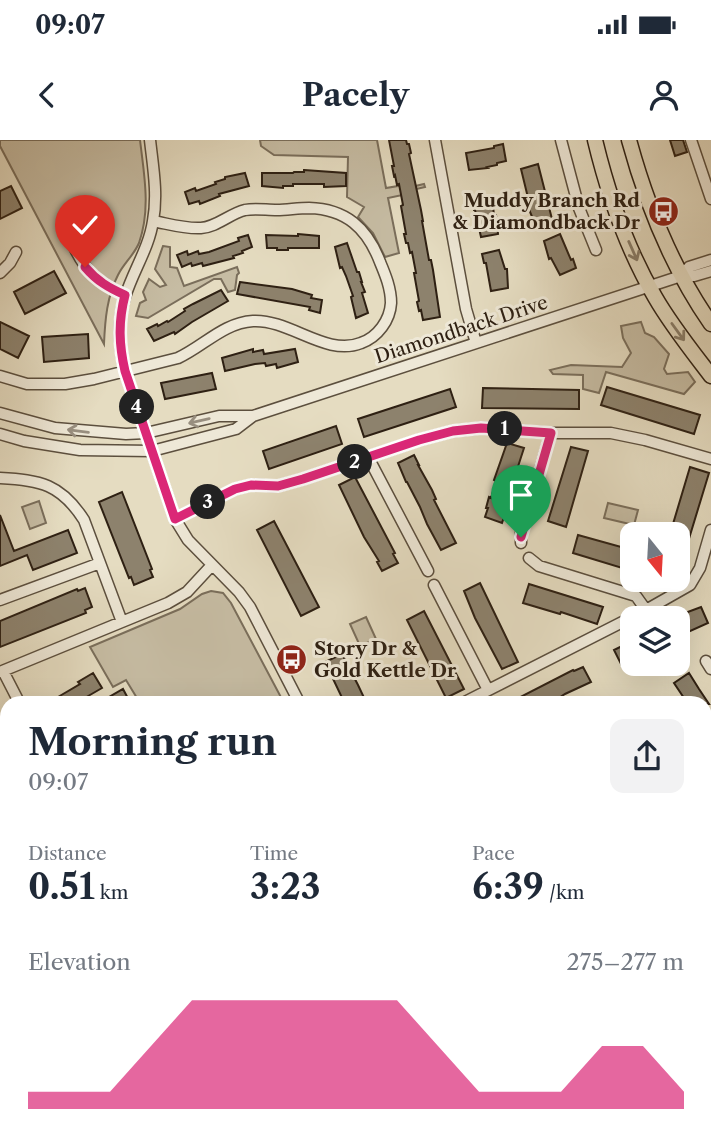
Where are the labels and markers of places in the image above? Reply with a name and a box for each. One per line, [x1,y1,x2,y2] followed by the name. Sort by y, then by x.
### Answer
[452,189,641,234] place label: Muddy Branch Rd & Diamondback Dr
[646,194,680,228] bus stop icon: Muddy Branch Rd & Diamondback Dr
[55,195,115,267] pin
[120,390,154,424] pin: 4
[488,412,522,446] pin: 1
[338,444,372,480] pin: 2
[491,465,551,537] pin
[190,484,226,520] pin: 3
[314,637,457,682] place label: Story Dr & Gold Kettle Dr
[274,642,308,676] bus stop icon: Story Dr & Gold Kettle Dr

